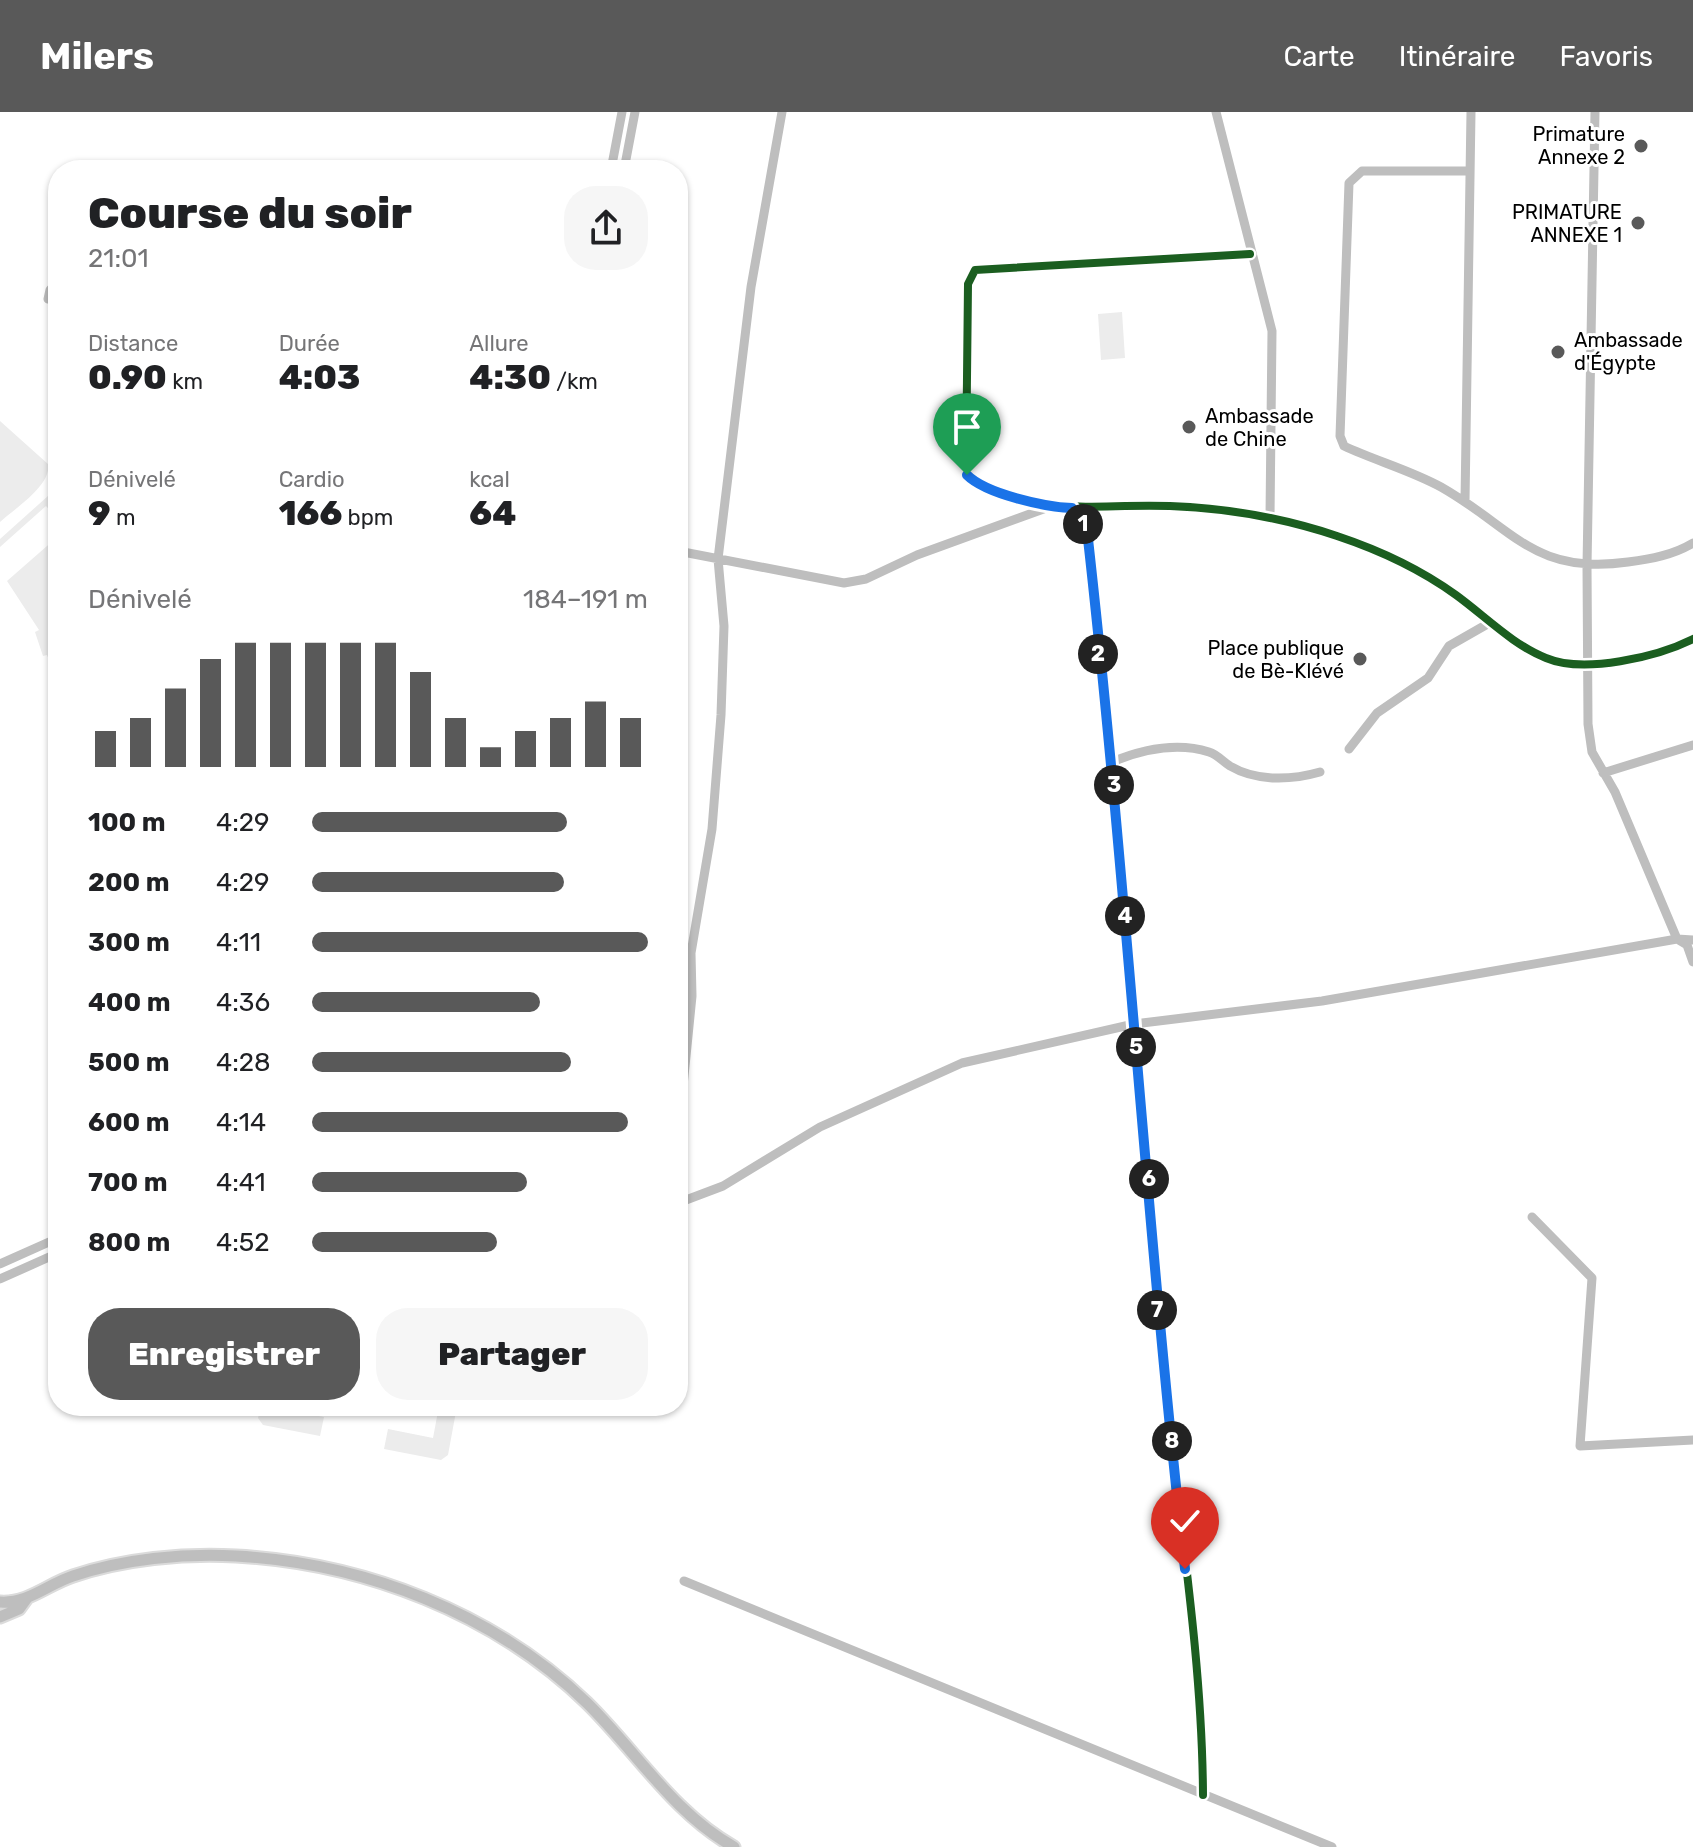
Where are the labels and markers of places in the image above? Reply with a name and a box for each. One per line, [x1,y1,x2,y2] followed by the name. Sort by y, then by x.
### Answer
[1533,122,1625,169] place label: Primature Annexe 2
[1632,137,1650,155] marker: Primature Annexe 2
[1512,200,1622,247] place label: PRIMATURE ANNEXE 1
[1629,214,1647,232] marker: PRIMATURE ANNEXE 1
[1574,328,1683,375] place label: Ambassade d'Égypte
[1549,343,1567,361] marker: Ambassade d'Égypte
[933,393,1001,475] pin
[1205,404,1314,451] place label: Ambassade de Chine
[1180,418,1198,436] marker: Ambassade de Chine
[1063,504,1103,544] pin: 1
[1078,634,1118,674] pin: 2
[1207,636,1344,683] place label: Place publique de Bè-Klévé
[1351,650,1369,668] marker: Place publique de Bè-Klévé
[1094,765,1134,805] pin: 3
[1105,896,1145,936] pin: 4
[1116,1027,1156,1067] pin: 5
[1129,1159,1169,1199] pin: 6
[1137,1290,1177,1330] pin: 7
[1152,1421,1192,1461] pin: 8
[1151,1487,1219,1569] pin

